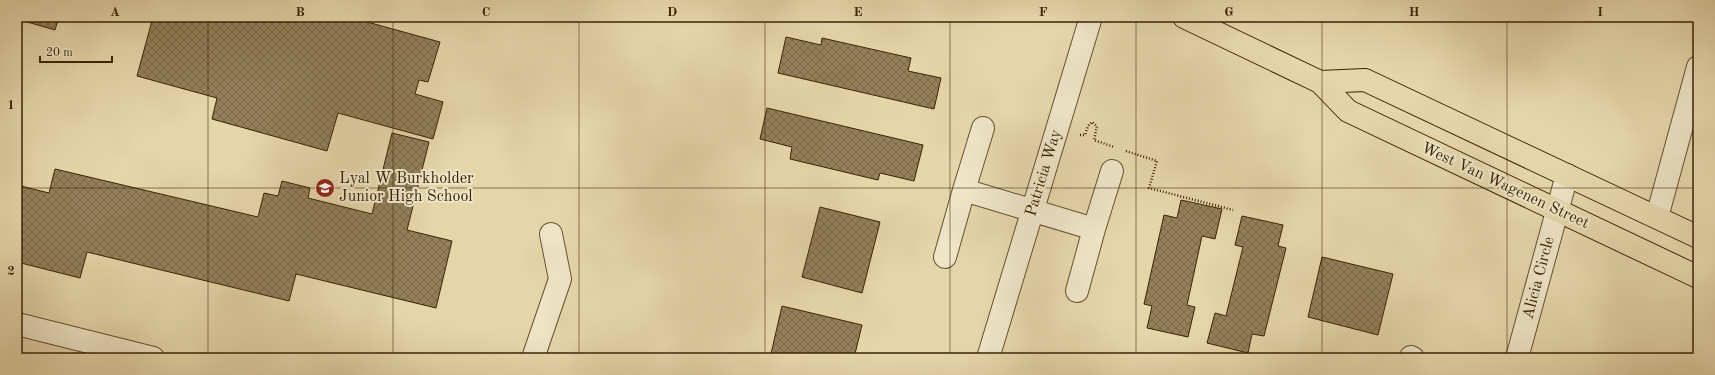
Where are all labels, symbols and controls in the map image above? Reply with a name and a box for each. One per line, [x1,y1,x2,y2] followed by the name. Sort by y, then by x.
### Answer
[110,6,120,19] text: A
[295,6,305,19] text: B
[482,6,490,19] text: C
[667,6,677,19] text: D
[854,6,863,19] text: E
[1039,6,1048,19] text: F
[1224,6,1234,19] text: G
[1409,6,1420,19] text: H
[1597,6,1603,19] text: I
[40,38,112,64] scale bar
[46,47,73,59] text: 20 m
[7,99,15,112] text: 1
[1023,127,1065,218] street label: Patricia Way
[1419,140,1592,232] street label: West Van Wagenen Street
[339,171,474,205] place label: Lyal W Burkholder Junior High School
[314,177,336,199] school or university icon: Lyal W Burkholder Junior High School
[1520,235,1558,321] street label: Alicia Circle
[7,265,15,278] text: 2

